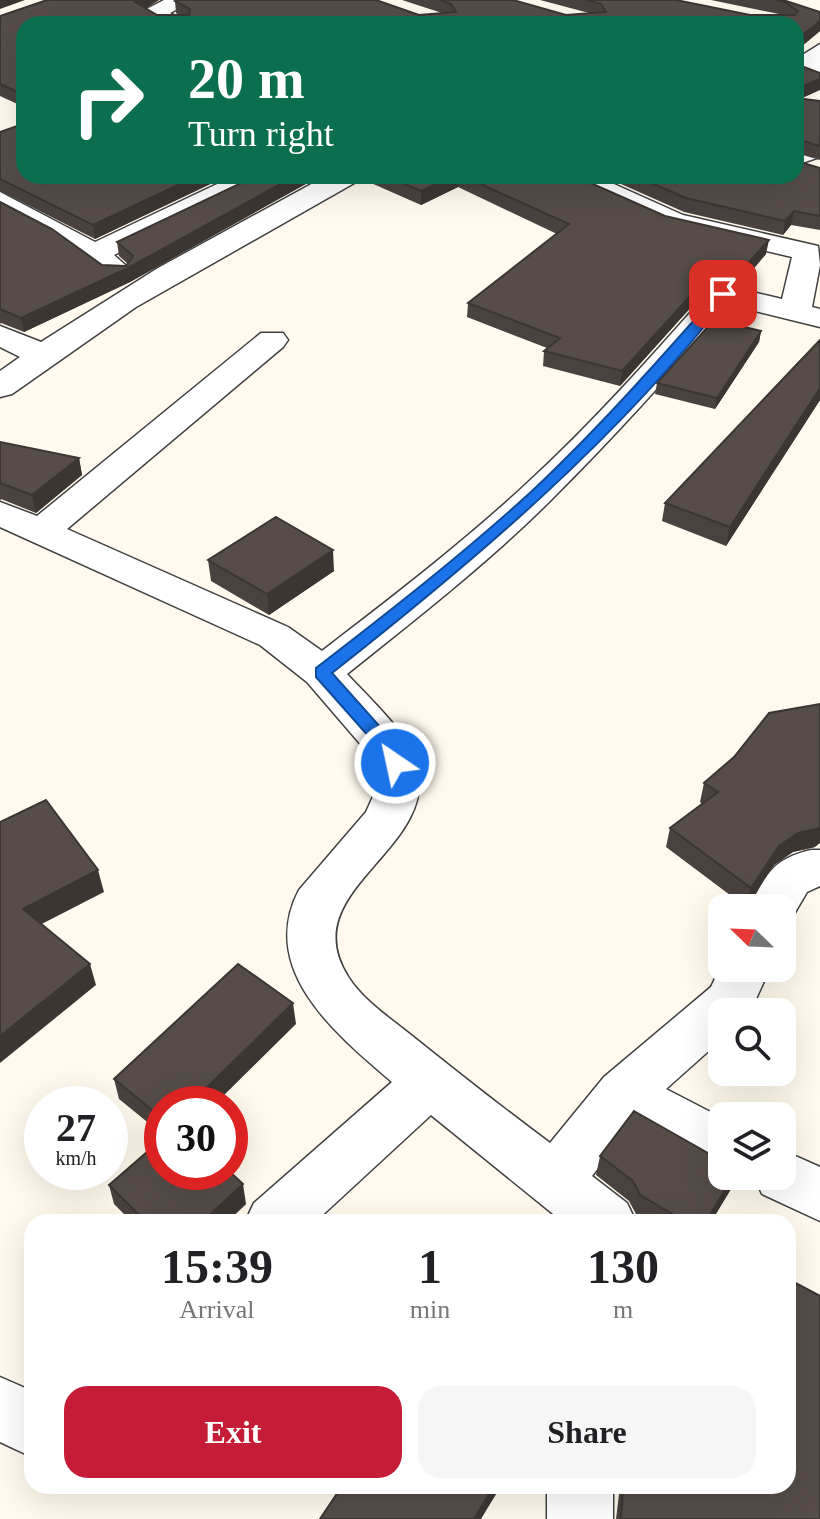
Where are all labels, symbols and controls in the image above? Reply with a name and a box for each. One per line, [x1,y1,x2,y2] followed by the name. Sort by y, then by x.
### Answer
[56,48,160,152] icon: right
[188,48,305,110] text: 20 m
[188,114,334,154] text: Turn right
[689,260,757,328] pin
[701,272,745,316] icon: arrive
[353,721,437,805] position arrow
[708,894,796,982] north arrow
[708,894,796,1190] map controls
[708,998,796,1086] button: search
[144,1086,248,1190] speed limit sign: 30
[708,1102,796,1190] button: layers
[56,1105,96,1150] text: 27
[55,1147,97,1169] text: km/h
[161,1240,273,1293] text: 15:39
[418,1240,442,1293] text: 1
[587,1240,659,1293] text: 130
[179,1295,254,1324] text: Arrival
[410,1295,450,1324] text: min
[613,1295,633,1324] text: m
[64,1386,402,1478] button: Exit
[418,1386,756,1478] button: Share

